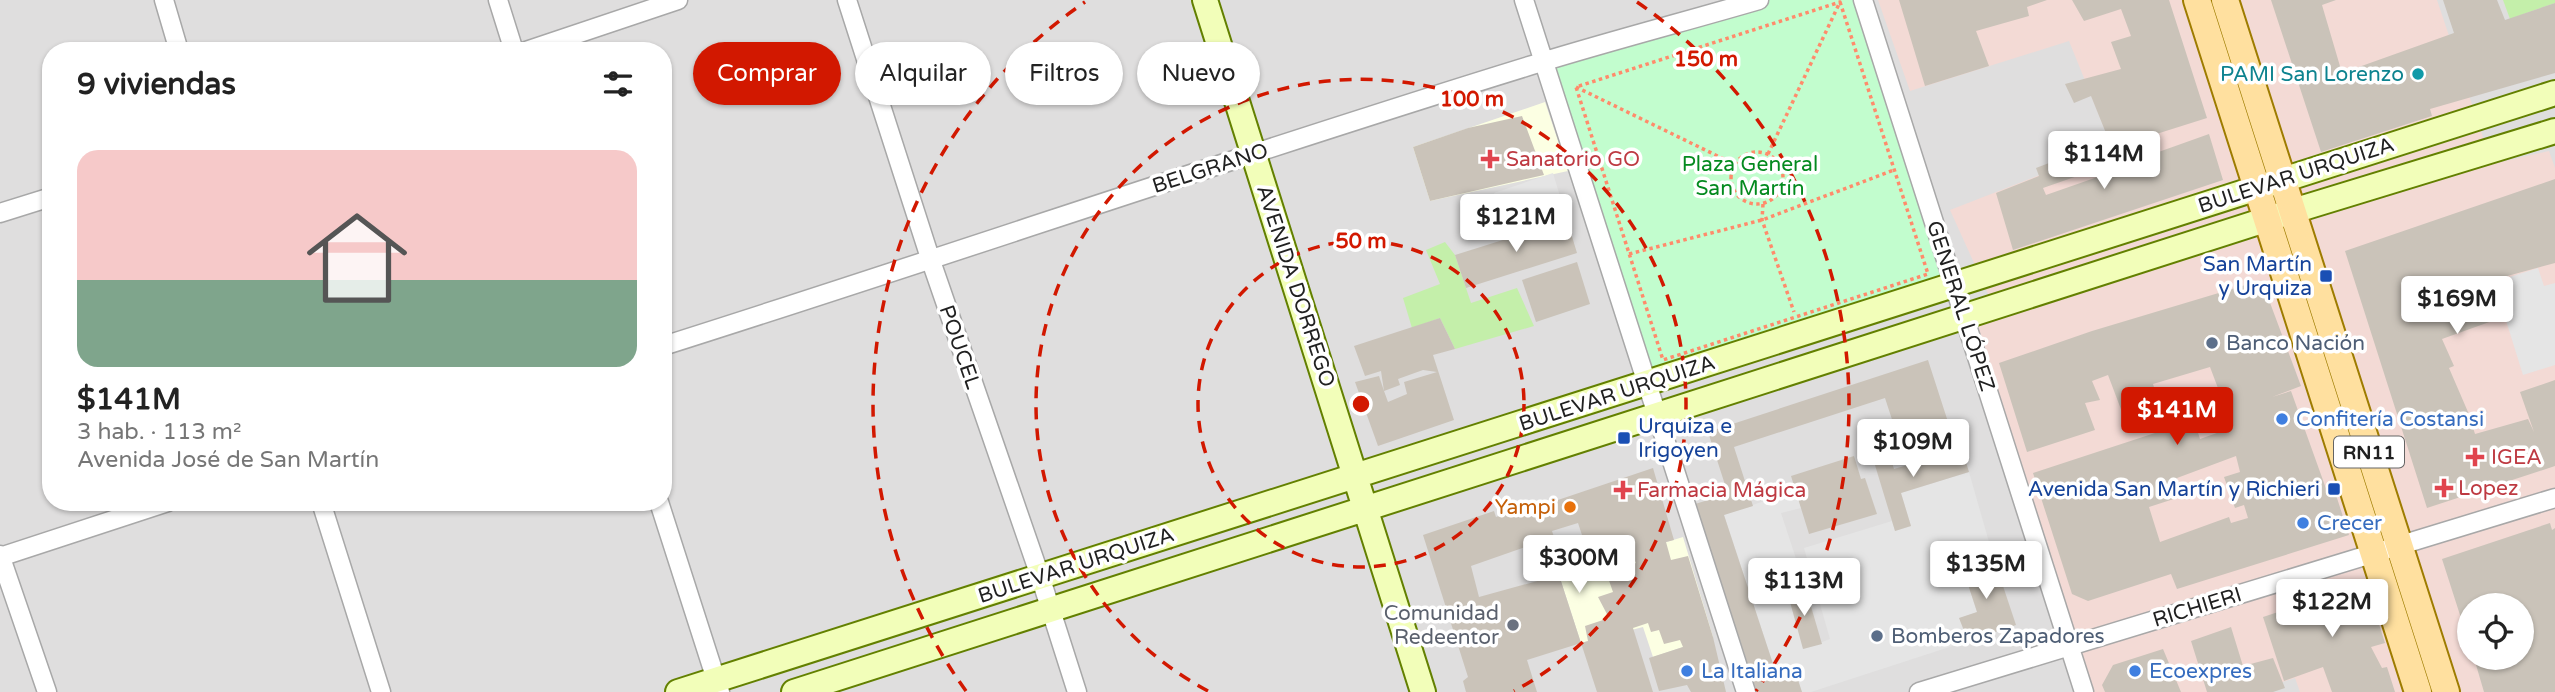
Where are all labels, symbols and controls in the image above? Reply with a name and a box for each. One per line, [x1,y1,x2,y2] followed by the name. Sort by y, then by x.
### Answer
[693,42,841,105] chip: Comprar
[855,42,991,105] chip: Alquilar
[1005,42,1123,105] chip: Filtros
[1137,42,1260,105] chip: Nuevo
[1674,47,1738,72] text: 150 m
[2220,62,2404,87] place label: PAMI San Lorenzo
[599,65,637,103] icon: filters
[77,66,236,103] text: 9 viviendas
[2410,66,2426,82] marker: PAMI San Lorenzo
[1440,87,1504,112] text: 100 m
[2055,132,2153,191] pin: $114M
[2195,132,2397,219] street label: BULEVAR URQUIZA
[1149,138,1271,199] street label: BELGRANO
[2064,140,2144,168] text: $114M
[1506,147,1640,172] place label: Sanatorio GO
[1480,149,1500,169] marker: Sanatorio GO
[1682,152,1818,201] park label: Plaza General San Martín
[1251,182,1340,390] street label: AVENIDA DORREGO
[1467,194,1565,254] pin: $121M
[294,195,420,321] icon: home
[1476,203,1556,231] text: $121M
[1921,218,2000,395] street label: GENERAL LÓPEZ
[1335,229,1387,254] text: 50 m
[2203,252,2312,301] place label: San Martín y Urquiza
[2318,268,2334,284] marker: San Martín y Urquiza
[2408,276,2506,336] pin: $169M
[2417,285,2497,313] text: $169M
[934,302,986,392] street label: POUCEL
[2226,331,2365,356] place label: Banco Nación
[2204,335,2220,351] marker: Banco Nación
[1516,350,1718,437] street label: BULEVAR URQUIZA
[77,381,181,418] text: $141M
[2128,388,2226,447] pin: $141M
[1349,392,1373,416] centre of rings
[2137,396,2217,424] text: $141M
[2296,407,2484,432] place label: Confitería Costansi
[2274,411,2290,427] marker: Confitería Costansi
[1638,414,1732,463] place label: Urquiza e Irigoyen
[77,418,242,446] text: 3 hab. · 113 m²
[1864,420,1962,479] pin: $109M
[1873,428,1953,456] text: $109M
[1616,430,1632,446] marker: Urquiza e Irigoyen
[2334,436,2404,467] road number: RN11
[2491,445,2542,470] place label: IGEA
[77,446,379,474] text: Avenida José de San Martín
[2465,447,2485,467] marker: IGEA
[2458,476,2518,501] place label: Lopez
[2028,477,2320,502] place label: Avenida San Martín y Richieri
[1637,478,1806,503] place label: Farmacia Mágica
[2436,480,2452,496] marker: Lopez
[2326,481,2342,497] marker: Avenida San Martín y Richieri
[1615,482,1631,498] marker: Farmacia Mágica
[1495,495,1556,520] place label: Yampi
[1562,499,1578,515] marker: Yampi
[2317,511,2382,536] place label: Crecer
[2295,515,2311,531] marker: Crecer
[975,522,1177,609] street label: BULEVAR URQUIZA
[1530,536,1628,595] pin: $300M
[1937,542,2035,601] pin: $135M
[1539,544,1619,572] text: $300M
[1946,550,2026,578] text: $135M
[1755,558,1853,618] pin: $113M
[1764,567,1844,595] text: $113M
[2283,580,2381,639] pin: $122M
[2150,582,2245,633] street label: RICHIERI
[2292,588,2372,616] text: $122M
[2457,593,2534,670] map controls
[2457,593,2534,670] button: locate
[1384,601,1499,650] place label: Comunidad Redeentor
[1505,617,1521,633] marker: Comunidad Redeentor
[1891,624,2105,649] place label: Bomberos Zapadores
[1869,628,1885,644] marker: Bomberos Zapadores
[1701,659,1803,684] place label: La Italiana
[2149,659,2252,684] place label: Ecoexpres
[1679,663,1695,679] marker: La Italiana
[2127,663,2143,679] marker: Ecoexpres

